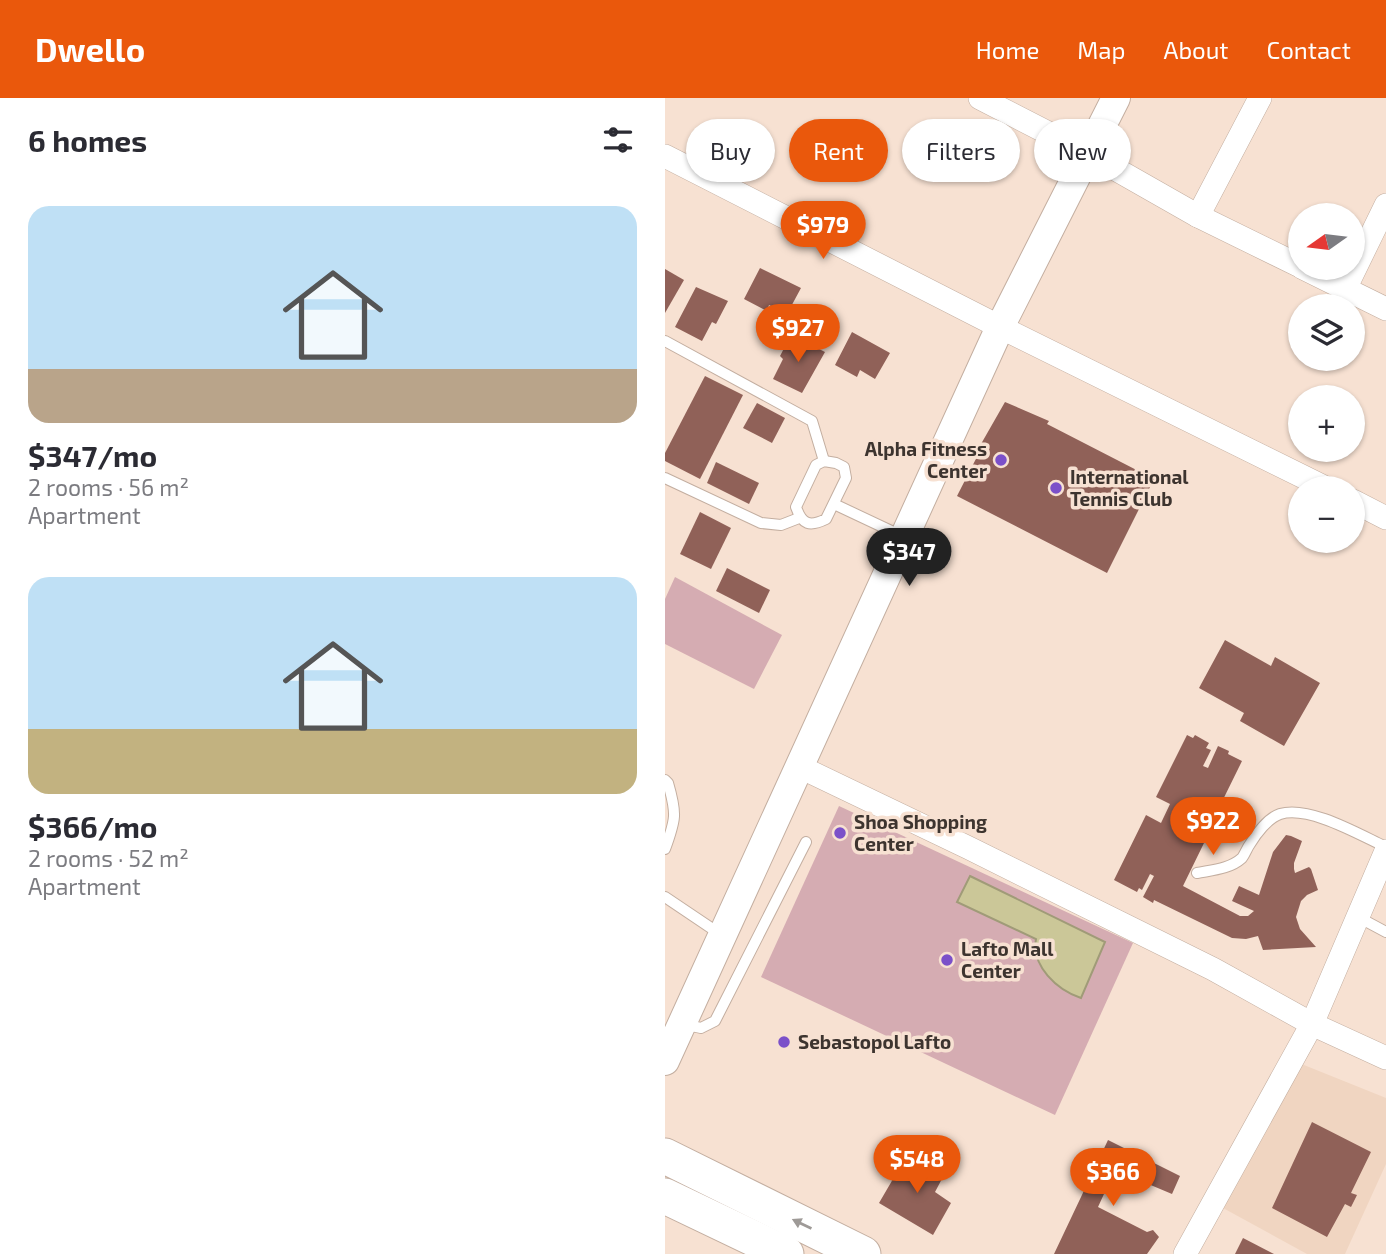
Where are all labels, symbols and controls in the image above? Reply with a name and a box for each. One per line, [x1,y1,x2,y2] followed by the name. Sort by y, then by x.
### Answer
[35,29,145,69] text: Dwello
[976,35,1039,64] text: Home
[1077,35,1125,64] text: Map
[1163,35,1229,64] text: About
[1267,35,1351,64] text: Contact
[686,119,775,182] chip: Buy
[789,119,888,182] chip: Rent
[902,119,1020,182] chip: Filters
[1034,119,1131,182] chip: New
[599,121,637,159] icon: filters
[28,122,147,158] text: 6 homes
[782,202,864,261] pin: $979
[1288,203,1365,280] north arrow
[1288,203,1365,553] map controls
[797,210,849,238] text: $979
[270,252,396,378] icon: home
[1288,294,1365,371] button: layers
[757,304,839,364] pin: $927
[772,313,824,341] text: $927
[1288,385,1365,462] button: +
[28,437,157,473] text: $347/mo
[865,437,987,482] place label: Alpha Fitness Center
[993,452,1009,468] marker: Alpha Fitness Center
[1070,465,1189,510] place label: International Tennis Club
[28,473,189,501] text: 2 rooms · 56 m²
[1288,476,1365,553] button: −
[1048,480,1064,496] marker: International Tennis Club
[28,501,141,529] text: Apartment
[868,528,950,588] pin: $347
[882,537,936,565] text: $347
[270,623,396,749] icon: home
[1172,798,1254,857] pin: $922
[1186,806,1240,834] text: $922
[28,808,158,844] text: $366/mo
[854,810,987,855] place label: Shoa Shopping Center
[832,825,848,841] marker: Shoa Shopping Center
[28,844,189,872] text: 2 rooms · 52 m²
[28,872,141,900] text: Apartment
[961,937,1054,982] place label: Lafto Mall Center
[939,952,955,968] marker: Lafto Mall Center
[798,1030,951,1053] place label: Sebastopol Lafto
[776,1034,792,1050] marker: Sebastopol Lafto
[876,1136,958,1195] pin: $548
[889,1144,945,1172] text: $548
[1072,1148,1154,1208] pin: $366
[1086,1157,1140,1185] text: $366
[792,1218,812,1229] one-way arrow

